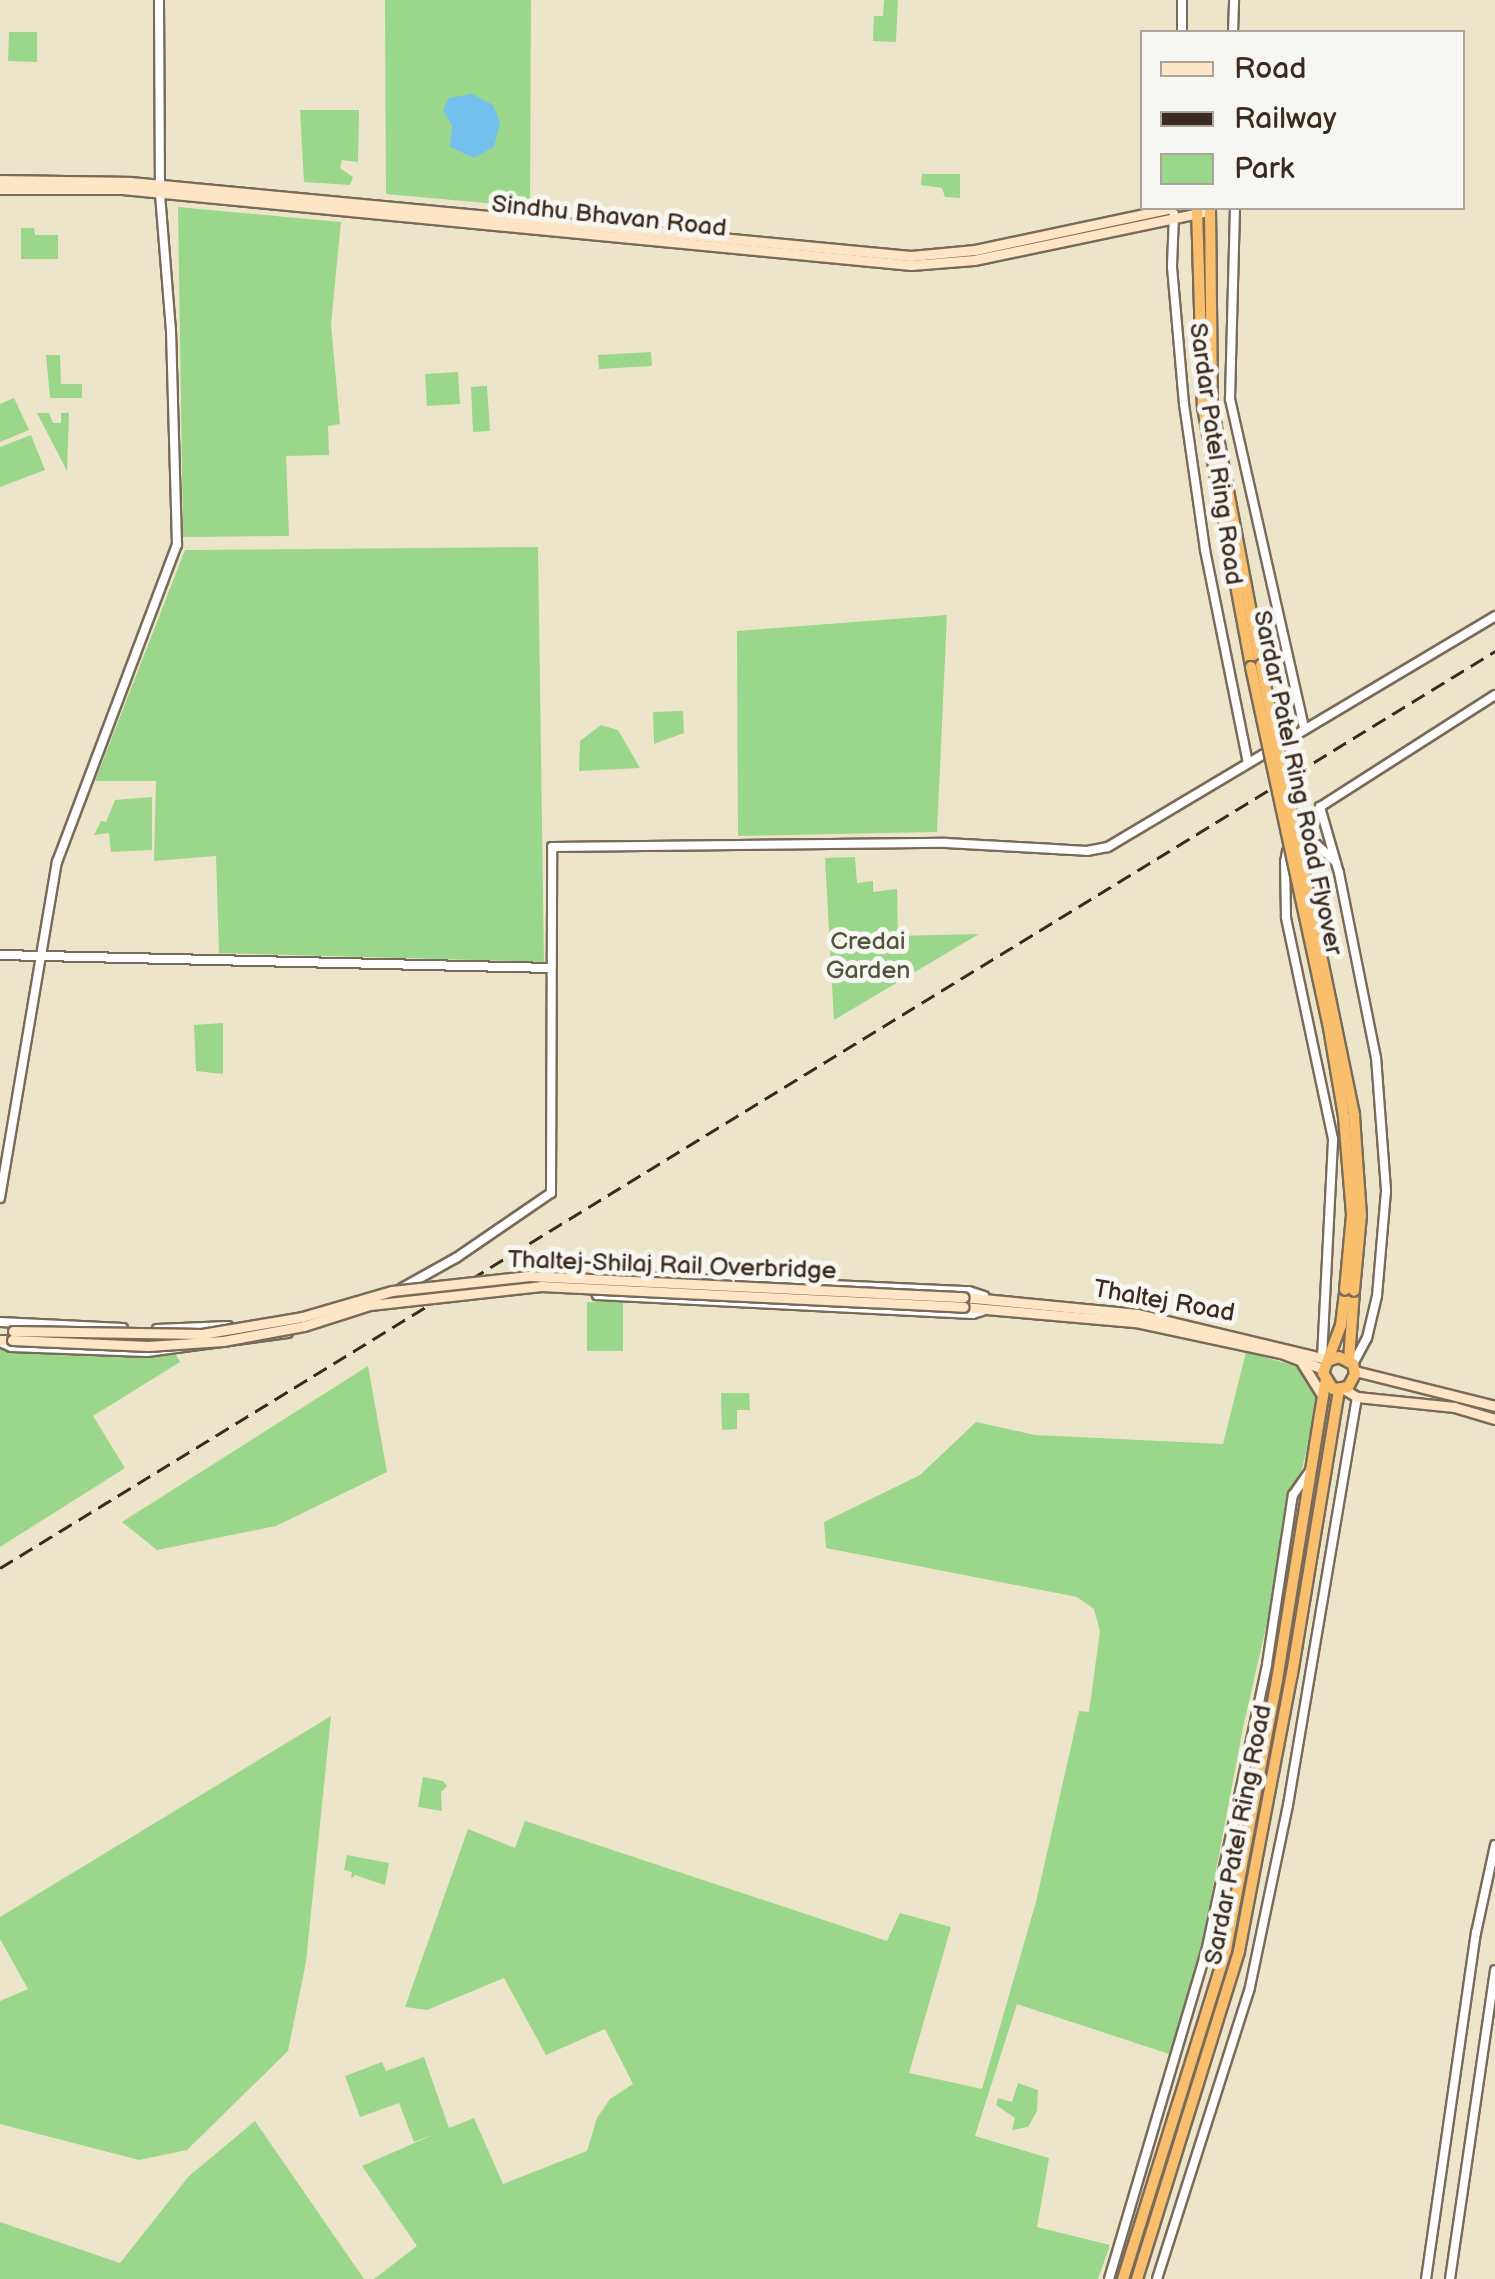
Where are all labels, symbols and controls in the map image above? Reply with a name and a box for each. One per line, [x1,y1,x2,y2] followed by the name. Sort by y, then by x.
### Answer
[1140,30,1465,210] legend
[1234,51,1307,87] text: Road
[1234,101,1336,137] text: Railway
[1234,151,1294,187] text: Park
[490,190,728,244] street label: Sindhu Bhavan Road
[1182,321,1248,587] street label: Sardar Patel Ring Road
[1246,608,1348,958] street label: Sardar Patel Ring Road Flyover
[826,928,910,987] park label: Credai Garden
[507,1245,837,1287] street label: Thaltej-Shilaj Rail Overbridge
[1091,1275,1237,1329] street label: Thaltej Road
[1199,1702,1279,1968] street label: Sardar Patel Ring Road

